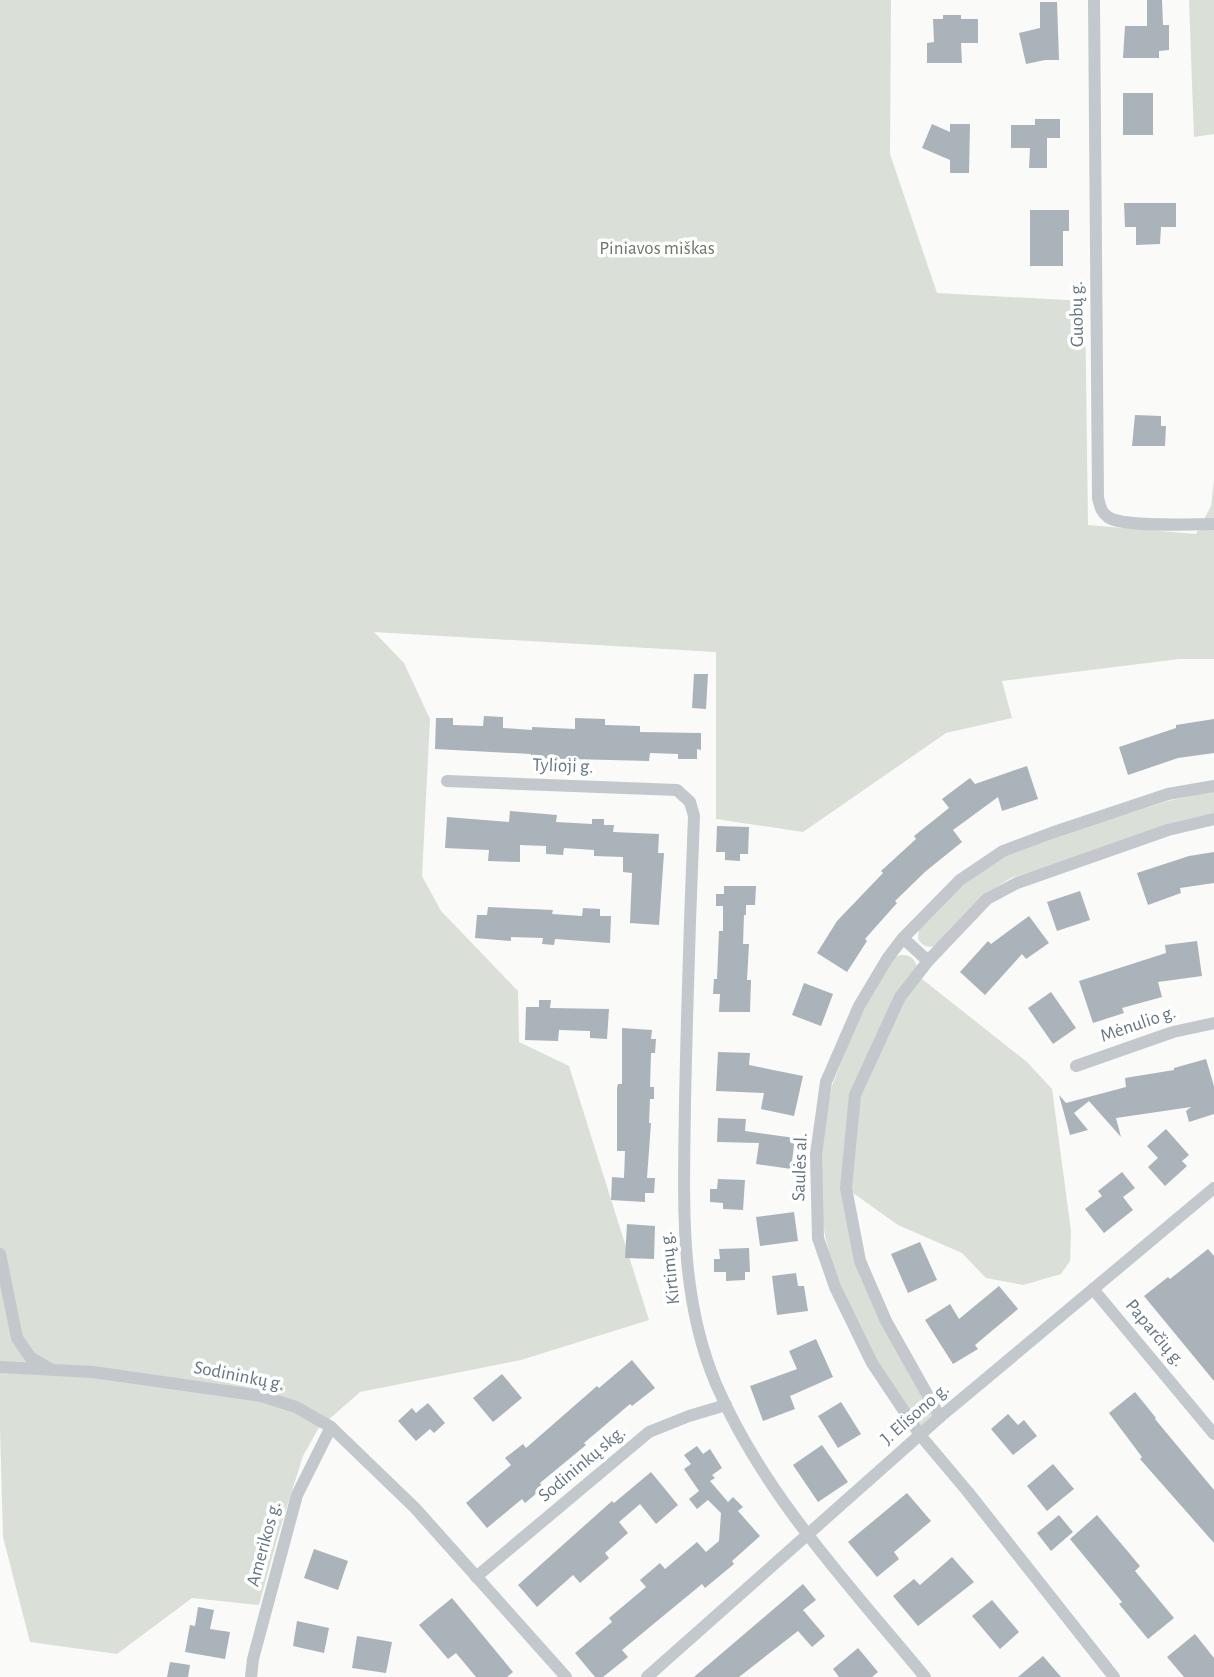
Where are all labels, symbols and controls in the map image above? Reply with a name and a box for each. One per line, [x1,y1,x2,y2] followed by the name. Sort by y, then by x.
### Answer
[599,239,715,258] park label: Piniavos miškas
[1067,281,1087,347] street label: Guobų g.
[532,755,594,777] street label: Tylioji g.
[1098,1002,1178,1046] street label: Mėnulio g.
[789,1132,811,1202] street label: Saulės al.
[657,1230,683,1306] street label: Kirtimų g.
[1122,1296,1188,1370] street label: Paparčių g.
[192,1358,286,1394] street label: Sodininkų g.
[877,1380,953,1448] street label: J. Elisono g.
[535,1422,629,1506] street label: Sodininkų skg.
[244,1500,284,1588] street label: Amerikos g.

